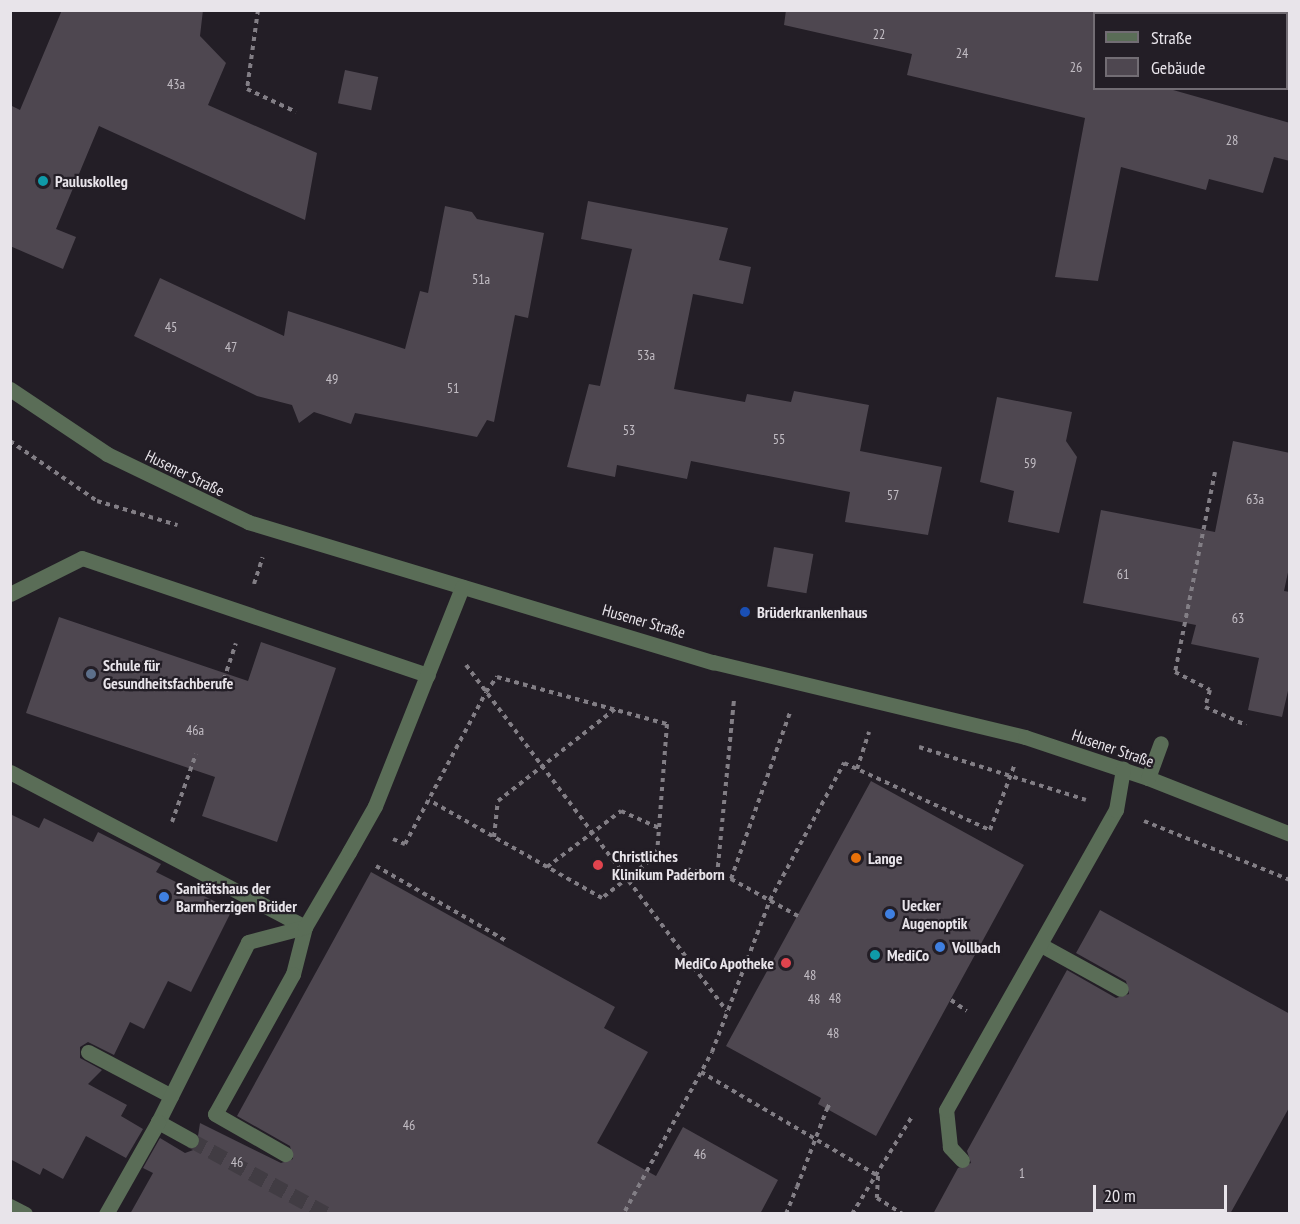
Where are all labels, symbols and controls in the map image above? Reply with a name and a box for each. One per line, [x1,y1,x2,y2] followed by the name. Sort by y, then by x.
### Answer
[1093,12,1288,90] legend
[873,26,885,42] house number: 22
[1151,26,1192,49] text: Straße
[956,45,968,61] house number: 24
[1151,56,1205,79] text: Gebäude
[1070,59,1082,75] house number: 26
[167,76,185,92] house number: 43a
[1226,132,1238,148] house number: 28
[55,171,128,191] place label: Pauluskolleg
[36,174,50,188] marker: Pauluskolleg
[472,271,490,287] house number: 51a
[165,319,177,335] house number: 45
[225,339,237,355] house number: 47
[637,347,655,363] house number: 53a
[326,371,338,387] house number: 49
[447,380,459,396] house number: 51
[623,422,635,438] house number: 53
[773,431,785,447] house number: 55
[142,446,228,500] street label: Husener Straße
[1024,455,1036,471] house number: 59
[887,487,899,503] house number: 57
[1246,491,1264,507] house number: 63a
[1117,566,1129,582] house number: 61
[600,600,688,642] street label: Husener Straße
[757,602,867,622] place label: Brüderkrankenhaus
[738,605,752,619] marker: Brüderkrankenhaus
[1232,610,1244,626] house number: 63
[103,655,233,693] place label: Schule für Gesundheitsfachberufe
[84,667,98,681] marker: Schule für Gesundheitsfachberufe
[186,722,204,738] house number: 46a
[1070,725,1156,771] street label: Husener Straße
[612,846,725,884] place label: Christliches Klinikum Paderborn
[868,848,903,868] place label: Lange
[849,851,863,865] marker: Lange
[589,856,607,874] marker: Christliches Klinikum Paderborn
[176,878,297,916] place label: Sanitätshaus der Barmherzigen Brüder
[157,890,171,904] marker: Sanitätshaus der Barmherzigen Brüder
[902,895,967,933] place label: Uecker Augenoptik
[883,907,897,921] marker: Uecker Augenoptik
[952,937,1000,957] place label: Vollbach
[933,940,947,954] marker: Vollbach
[887,945,929,965] place label: MediCo
[868,948,882,962] marker: MediCo
[674,953,774,973] place label: MediCo Apotheke
[779,956,793,970] marker: MediCo Apotheke
[804,967,816,983] house number: 48
[829,990,841,1006] house number: 48
[808,991,820,1007] house number: 48
[827,1025,839,1041] house number: 48
[403,1117,415,1133] house number: 46
[694,1146,706,1162] house number: 46
[231,1154,243,1170] house number: 46
[1019,1165,1025,1181] house number: 1
[1096,1173,1230,1211] scale bar
[1104,1184,1136,1207] text: 20 m

